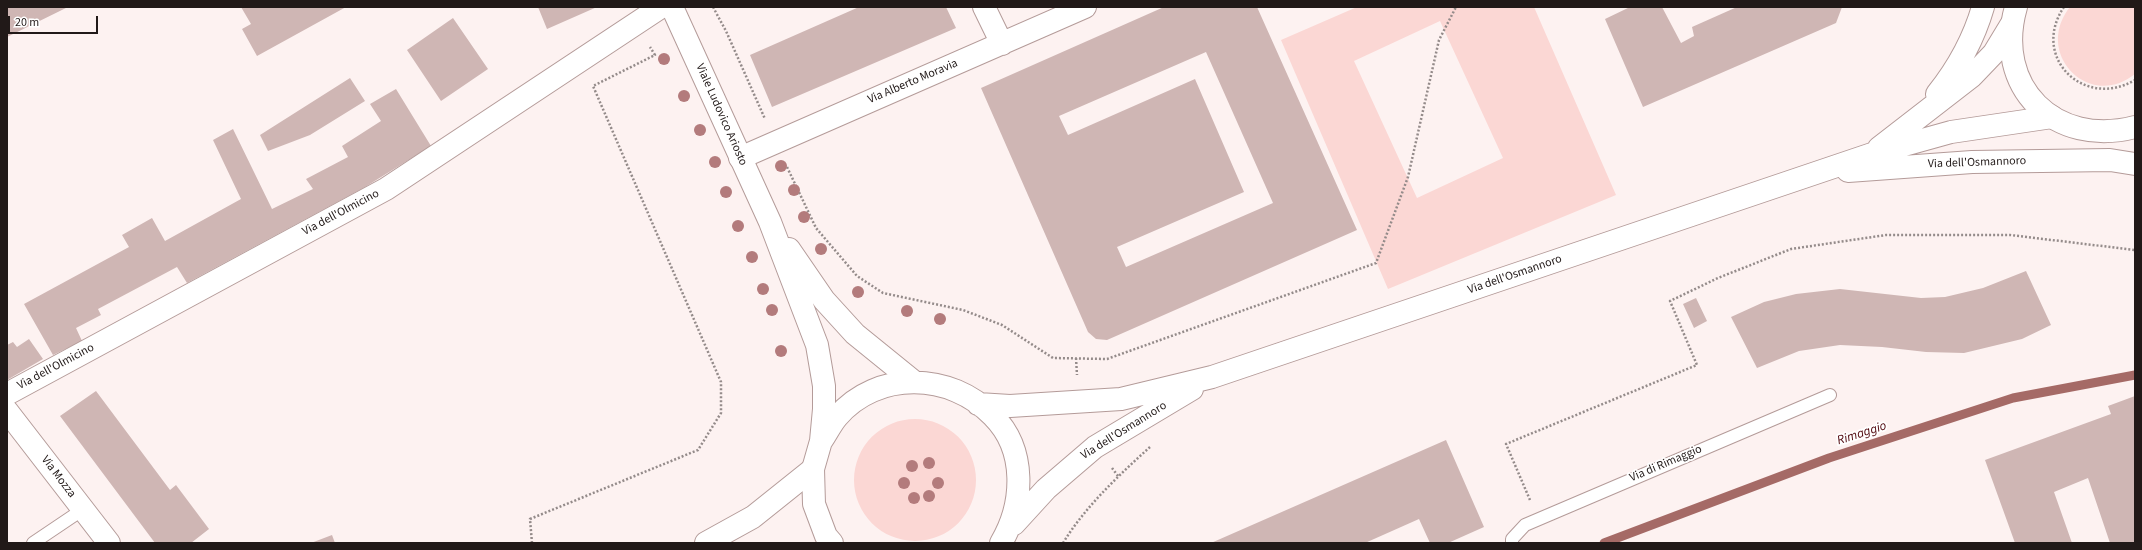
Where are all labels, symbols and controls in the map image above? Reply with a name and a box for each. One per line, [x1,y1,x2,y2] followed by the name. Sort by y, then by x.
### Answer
[10,8,100,34] scale bar
[15,14,39,31] text: 20 m
[866,57,960,107] street label: Via Alberto Moravia
[692,62,750,168] street label: Viale Ludovico Ariosto
[1928,154,2026,172] street label: Via dell'Osmannoro
[300,187,382,239] street label: Via dell'Olmicino
[1466,252,1564,298] street label: Via dell'Osmannoro
[15,341,97,393] street label: Via dell'Olmicino
[1078,399,1170,463] street label: Via dell'Osmannoro
[1835,419,1889,449] water label: Rimaggio
[1628,442,1704,486] street label: Via di Rimaggio
[38,453,78,501] street label: Via Mozza

